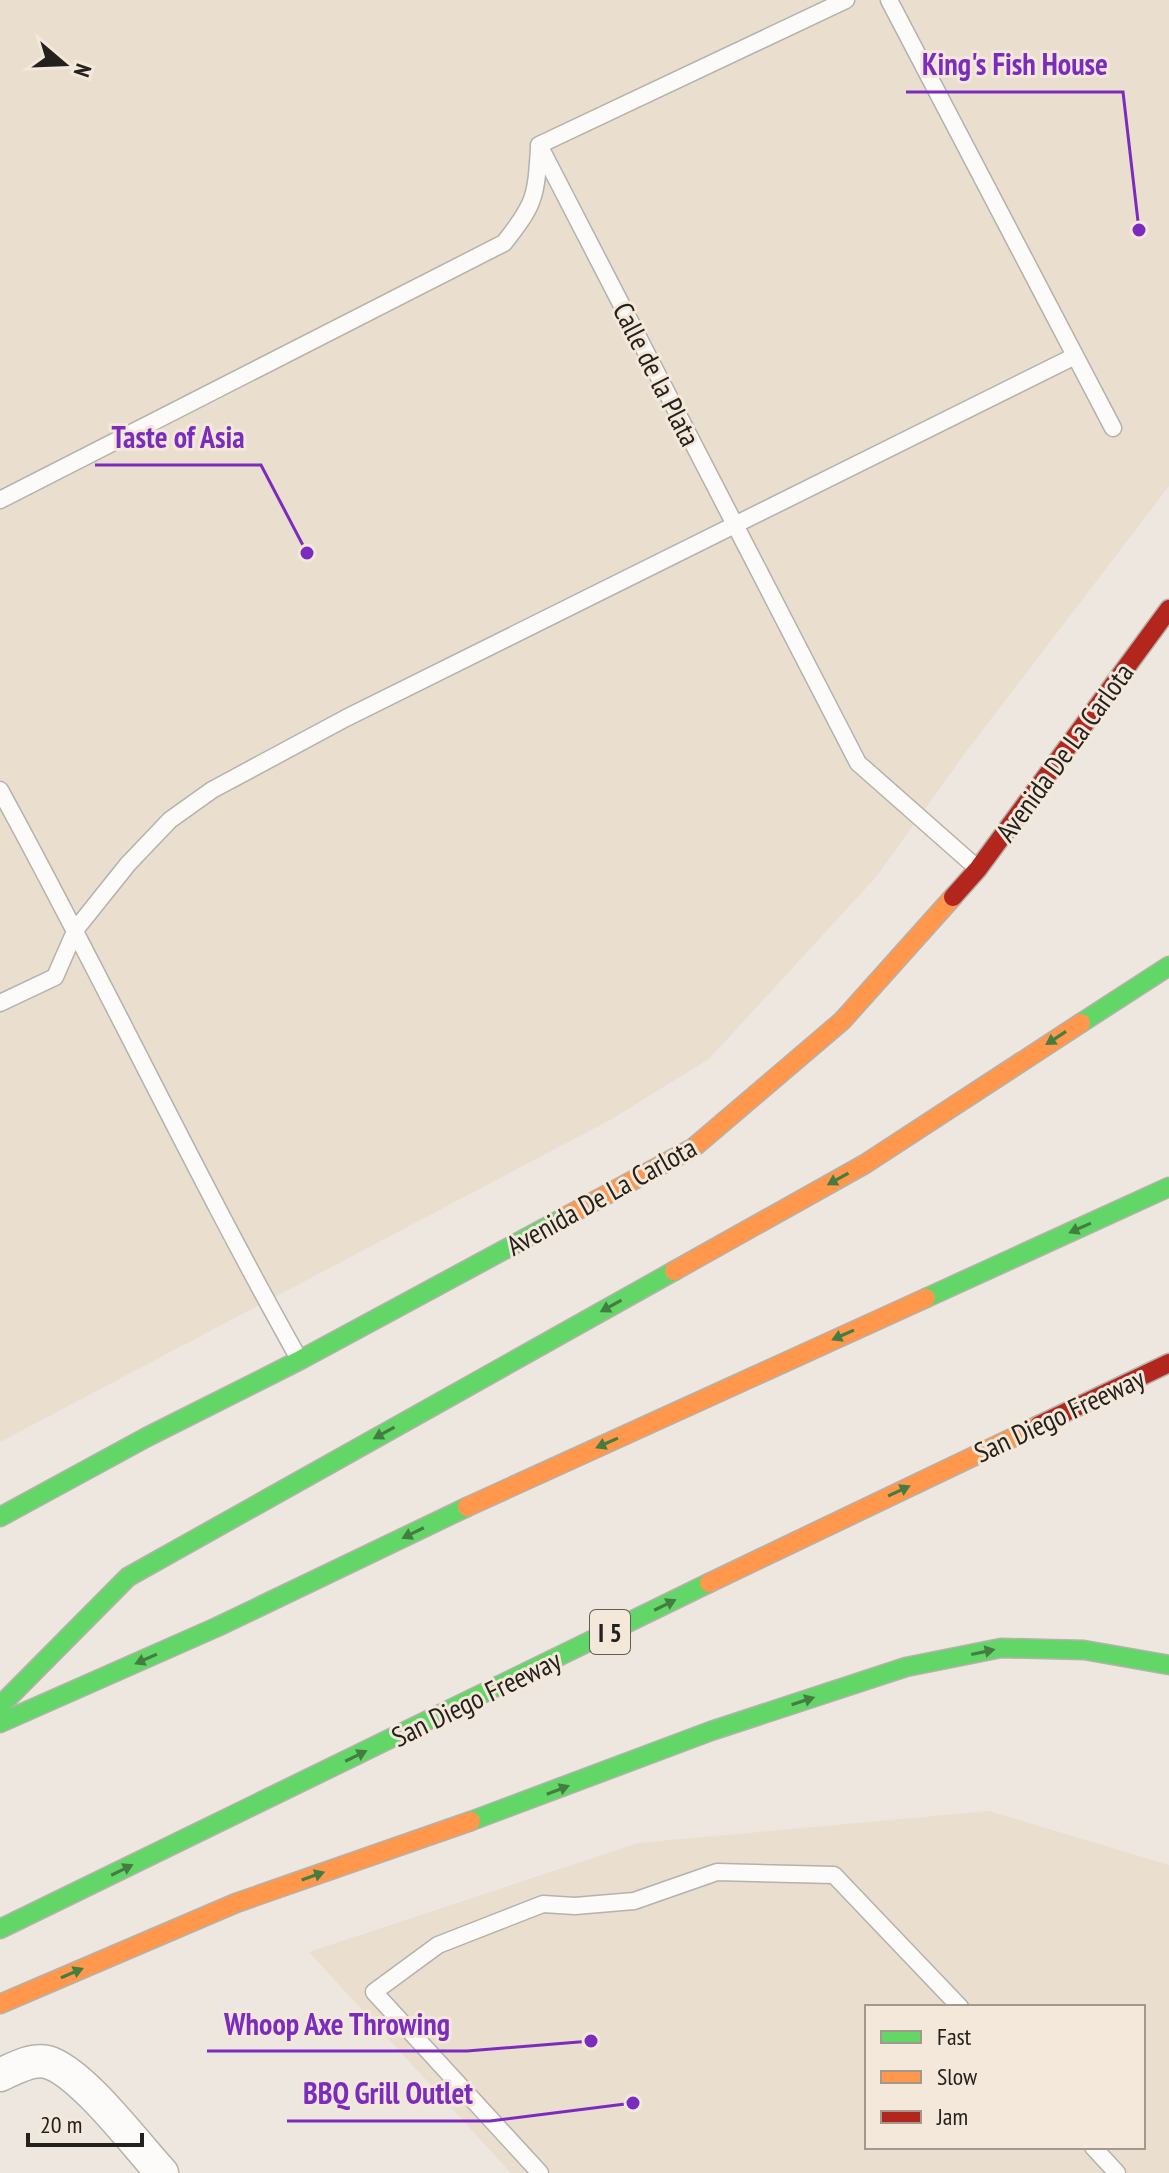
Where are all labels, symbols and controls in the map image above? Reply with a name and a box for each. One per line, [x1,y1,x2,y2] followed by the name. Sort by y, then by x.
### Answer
[24,24,104,104] north arrow
[906,38,1123,92] callout: King's Fish House
[922,44,1108,83] text: King's Fish House
[68,60,98,81] text: N
[605,296,709,452] street label: Calle de la Plata
[95,411,261,465] callout: Taste of Asia
[111,417,245,456] text: Taste of Asia
[987,655,1141,849] street label: Avenida De La Carlota
[1046,1031,1067,1046] one-way arrow
[499,1128,703,1264] street label: Avenida De La Carlota
[827,1172,849,1186] one-way arrow
[1068,1221,1092,1235] one-way arrow
[600,1299,622,1313] one-way arrow
[832,1329,855,1342] one-way arrow
[968,1359,1151,1471] street label: San Diego Freeway
[373,1426,395,1440] one-way arrow
[595,1436,618,1450] one-way arrow
[887,1484,910,1498] one-way arrow
[401,1526,425,1540] one-way arrow
[653,1598,677,1612] one-way arrow
[590,1610,630,1654] road number: I 5
[385,1641,567,1755] street label: San Diego Freeway
[970,1645,995,1658] one-way arrow
[134,1652,157,1665] one-way arrow
[791,1695,815,1707] one-way arrow
[344,1749,368,1763] one-way arrow
[546,1783,570,1796] one-way arrow
[111,1863,134,1877] one-way arrow
[301,1869,325,1882] one-way arrow
[60,1966,84,1979] one-way arrow
[207,1997,467,2051] callout: Whoop Axe Throwing
[223,2004,450,2043] text: Whoop Axe Throwing
[865,2005,1145,2149] legend
[937,2021,972,2052] text: Fast
[937,2061,978,2092] text: Slow
[287,2067,490,2121] callout: BBQ Grill Outlet
[303,2073,473,2112] text: BBQ Grill Outlet
[28,2097,142,2147] scale bar
[936,2101,968,2132] text: Jam
[40,2109,82,2140] text: 20 m

